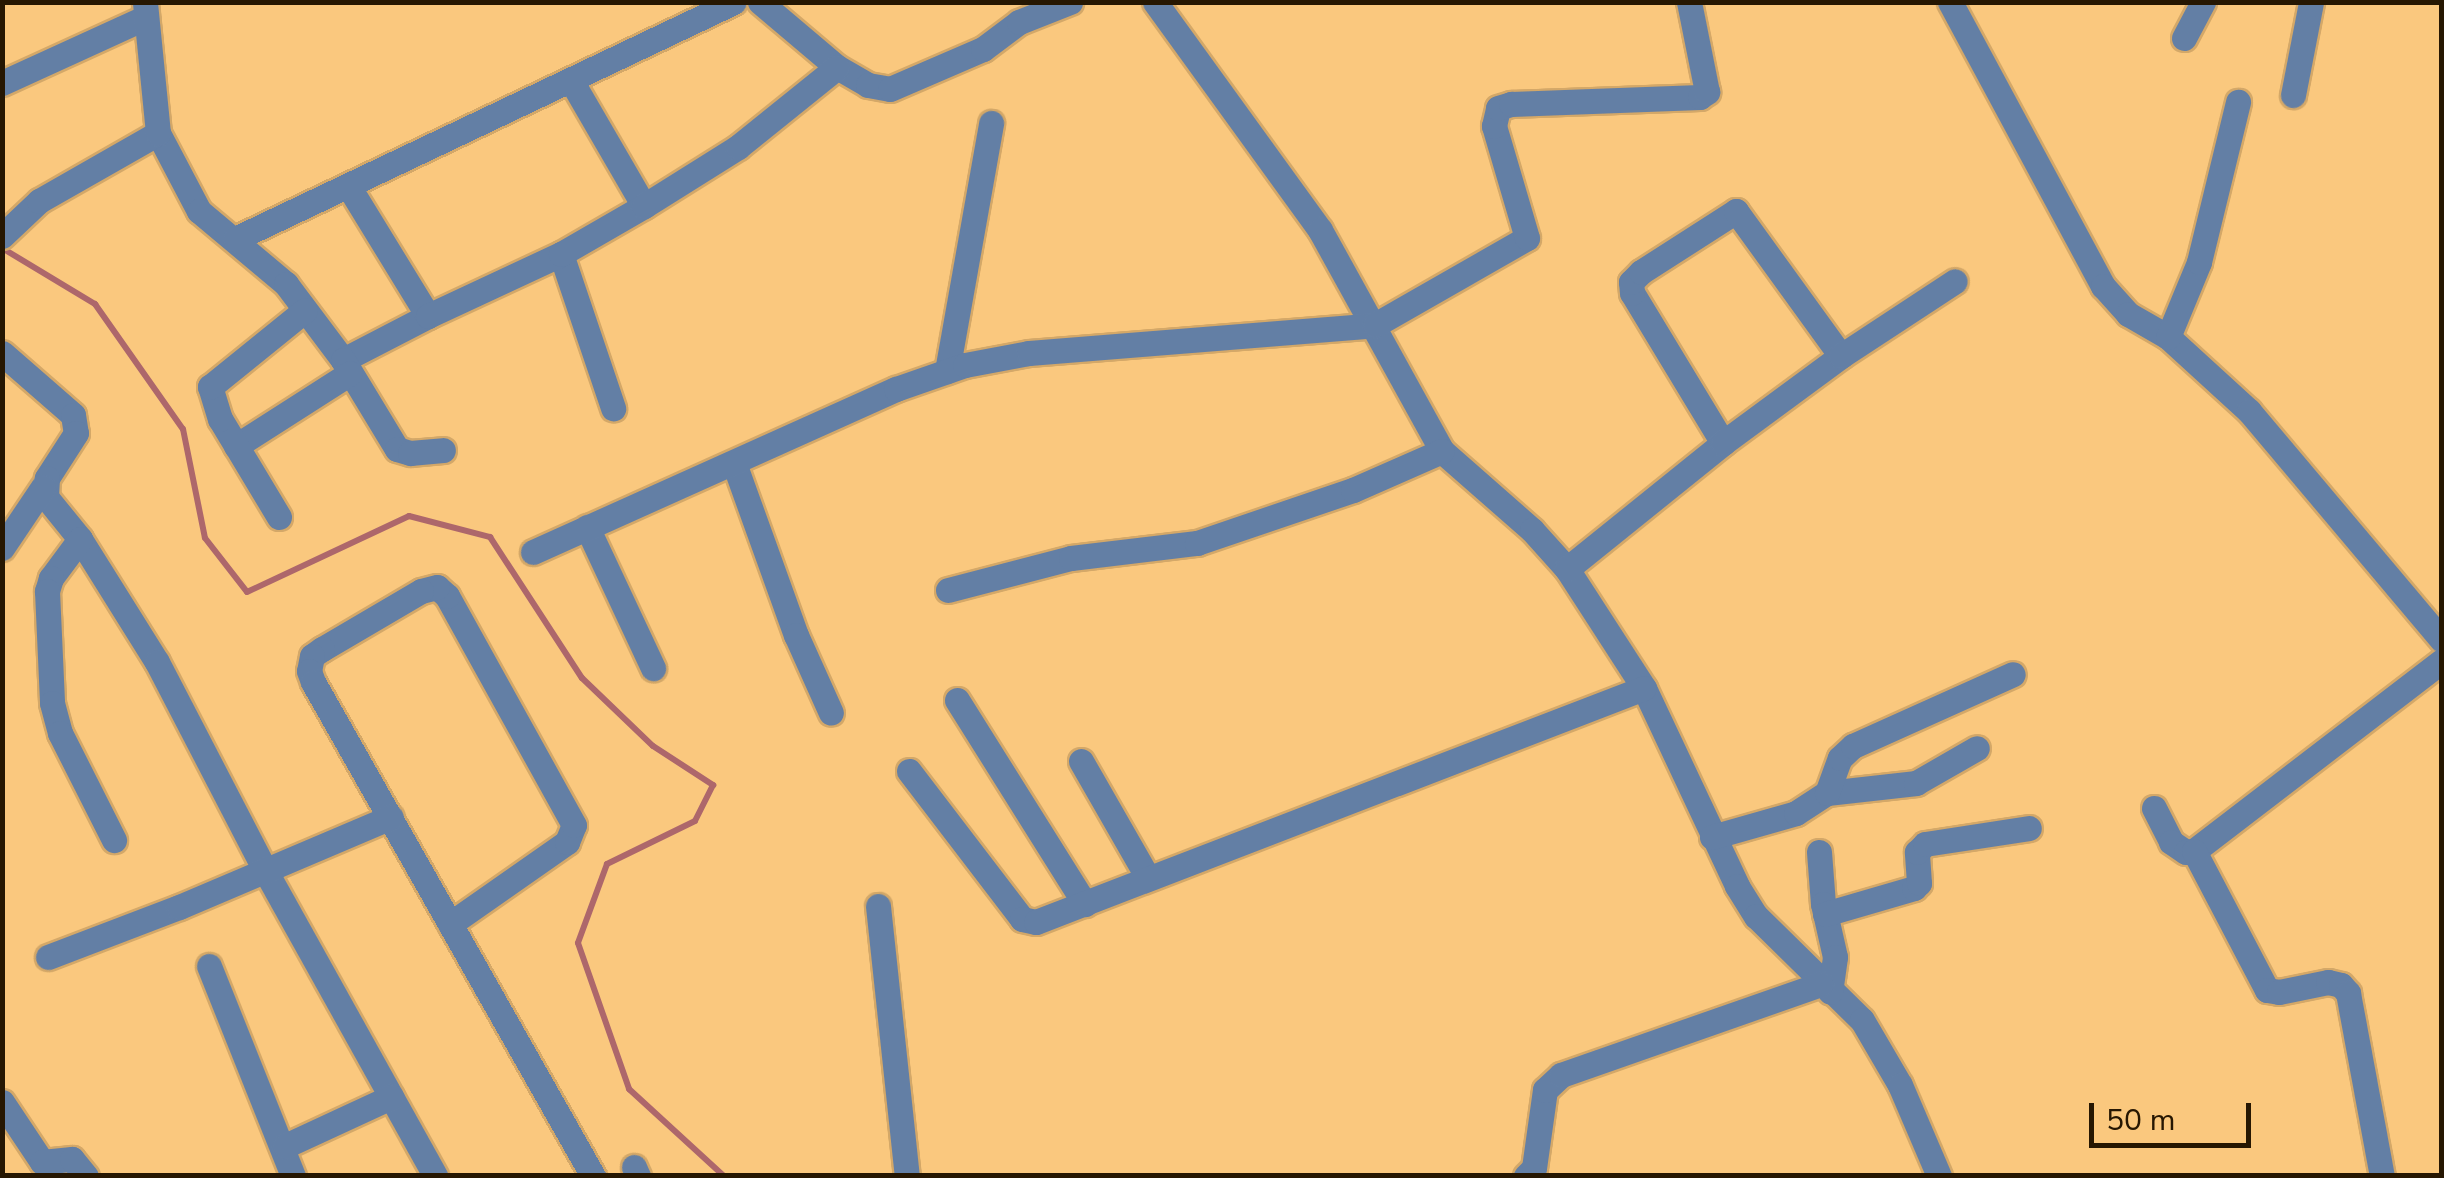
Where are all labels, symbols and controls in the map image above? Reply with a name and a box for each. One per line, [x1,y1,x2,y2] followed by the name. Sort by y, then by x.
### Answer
[2094,1083,2256,1145] scale bar
[2106,1100,2175,1141] text: 50 m

